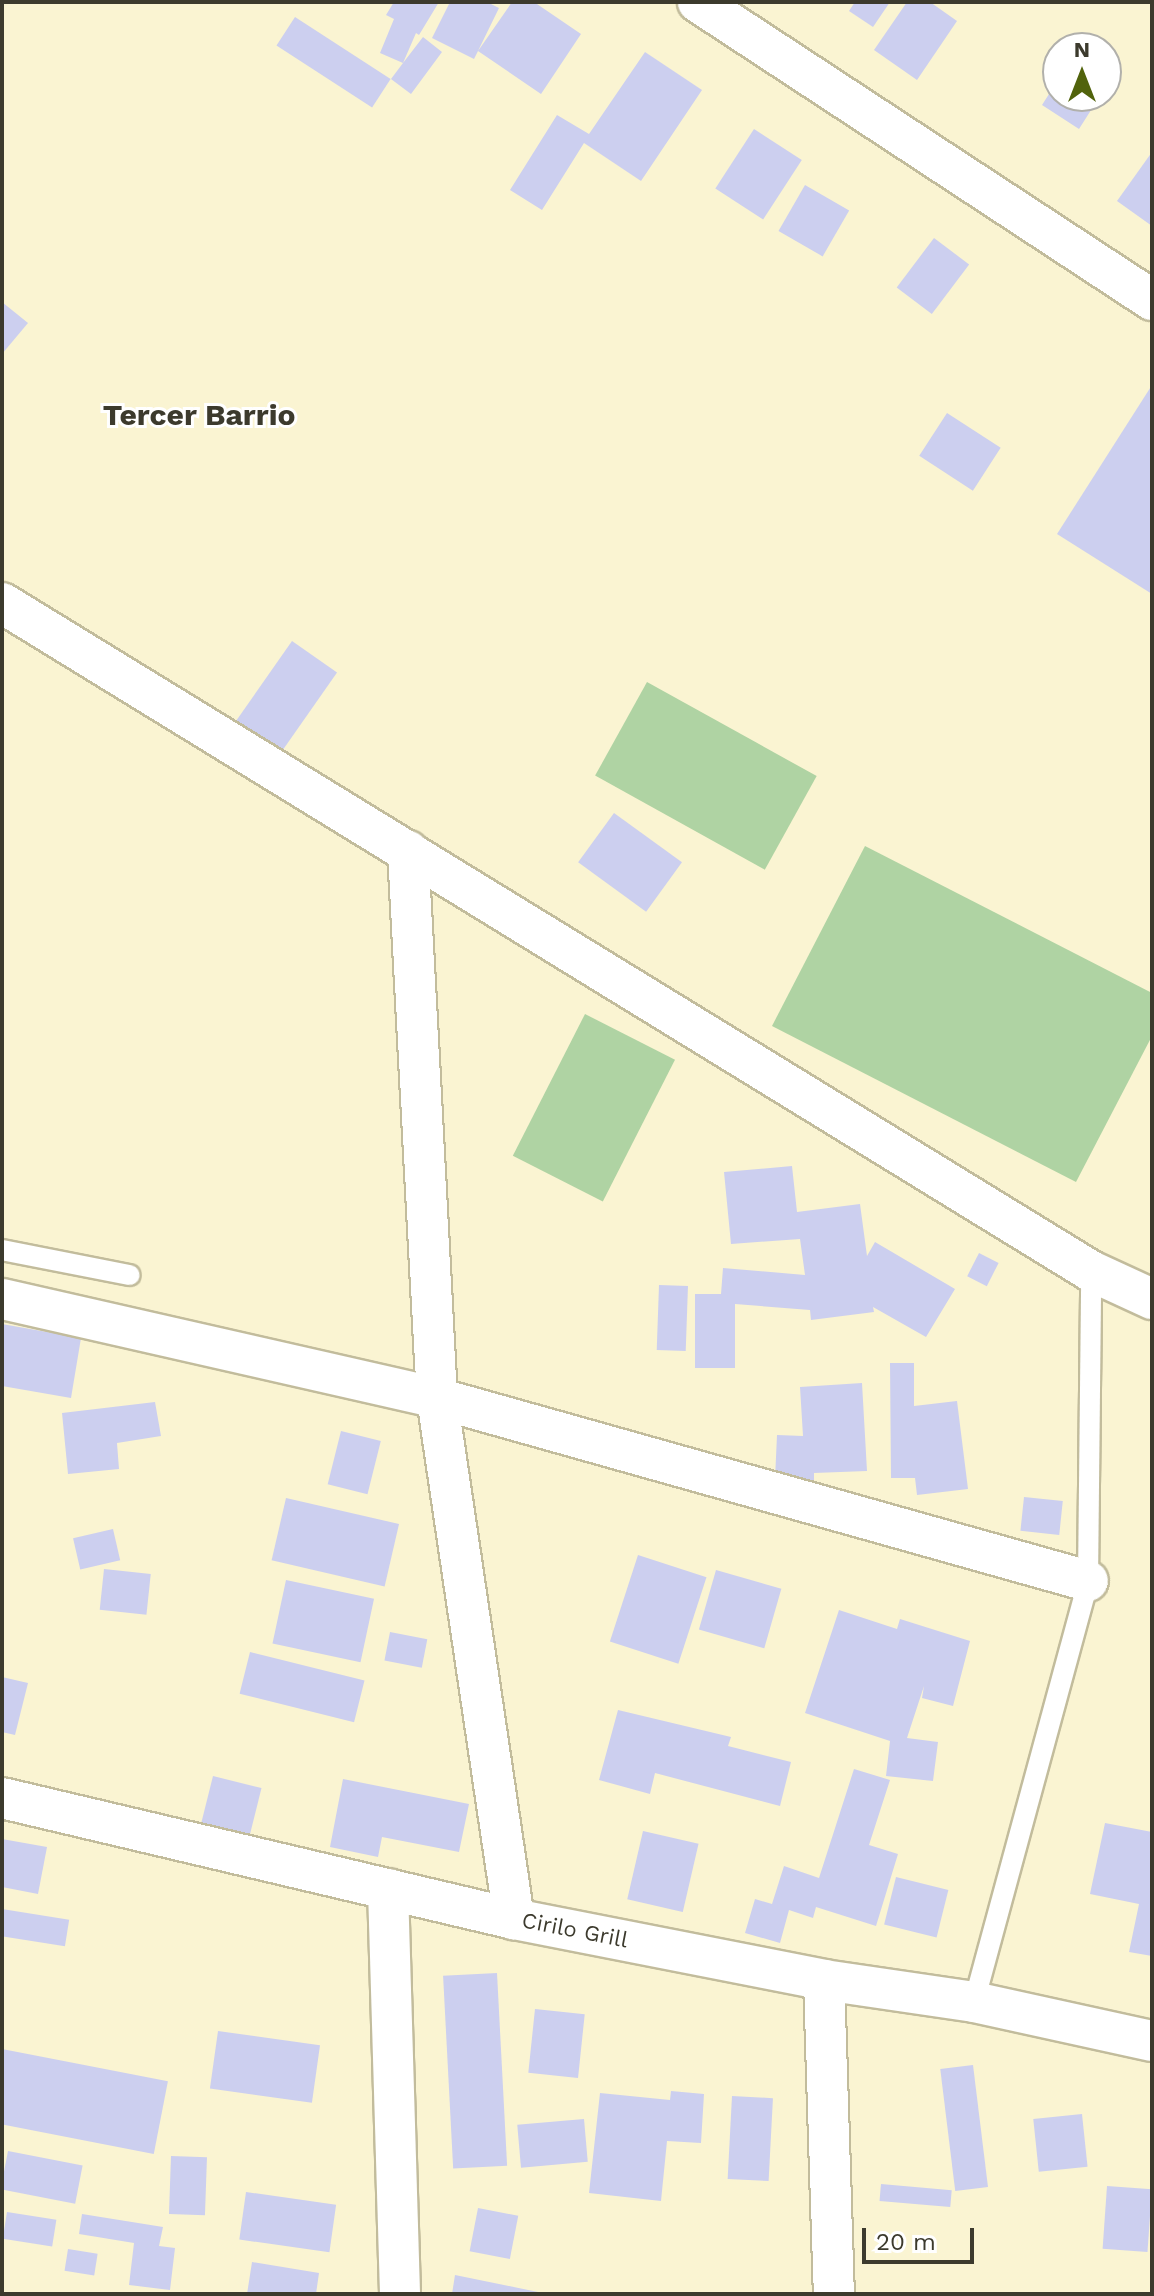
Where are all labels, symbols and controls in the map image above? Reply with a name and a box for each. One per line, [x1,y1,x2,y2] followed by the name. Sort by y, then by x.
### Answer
[1042,32,1122,112] north arrow
[1074,37,1090,62] text: N
[102,397,296,433] district label: Tercer Barrio
[520,1907,630,1953] street label: Cirilo Grill
[866,2212,978,2262] scale bar
[876,2228,936,2256] text: 20 m

